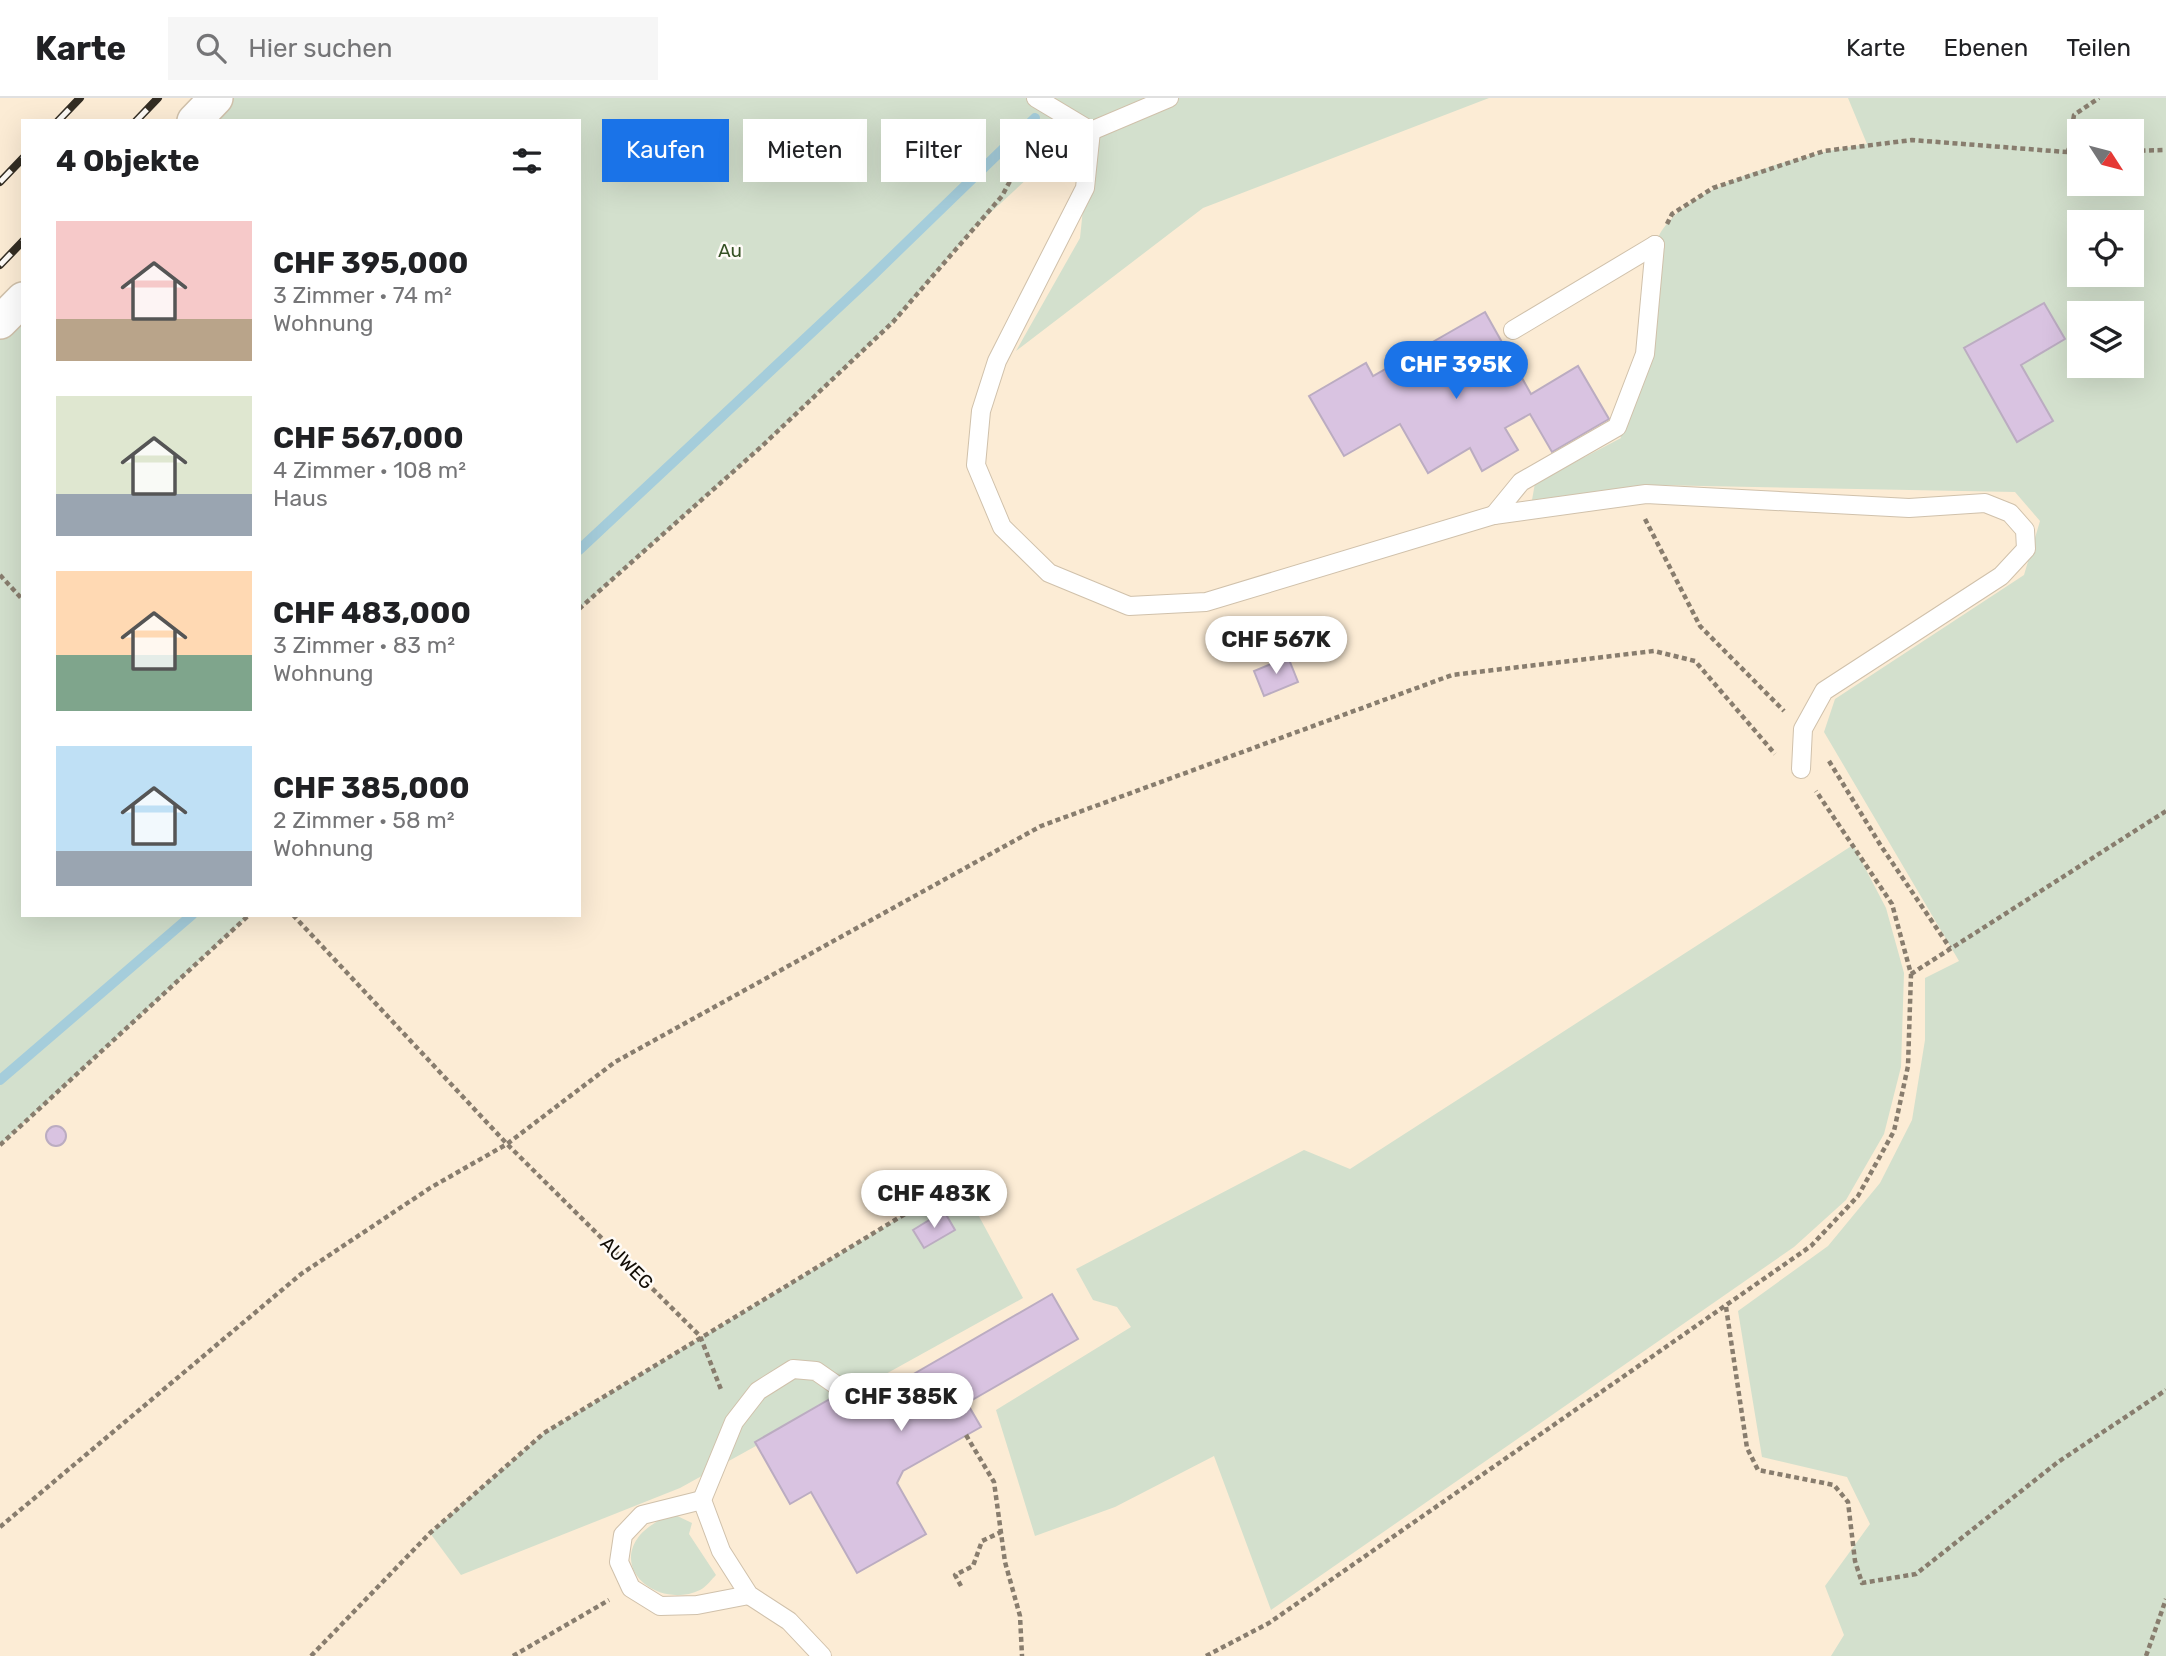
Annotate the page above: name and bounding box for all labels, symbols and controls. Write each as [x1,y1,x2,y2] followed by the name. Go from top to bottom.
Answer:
[168,17,658,80] search box
[35,29,126,68] text: Karte
[192,29,230,67] icon: search
[248,33,393,64] text: Hier suchen
[1846,34,1906,62] text: Karte
[1944,34,2028,62] text: Ebenen
[2066,34,2131,62] text: Teilen
[602,119,729,182] chip: Kaufen
[743,119,867,182] chip: Mieten
[881,119,986,182] chip: Filter
[1000,119,1093,182] chip: Neu
[2067,119,2144,196] north arrow
[2067,119,2144,378] map controls
[508,142,546,180] icon: filters
[56,143,199,179] text: 4 Objekte
[2067,210,2144,287] button: locate
[718,239,742,262] park label: Au
[273,245,468,281] text: CHF 395,000
[112,249,196,333] icon: home
[273,281,452,309] text: 3 Zimmer · 74 m²
[2067,301,2144,378] button: layers
[273,309,374,337] text: Wohnung
[1384,342,1528,401] pin: CHF 395K
[1400,350,1512,378] text: CHF 395K
[273,420,464,456] text: CHF 567,000
[112,424,196,508] icon: home
[273,456,466,484] text: 4 Zimmer · 108 m²
[273,484,328,512] text: Haus
[273,595,471,631] text: CHF 483,000
[112,599,196,683] icon: home
[1204,616,1348,676] pin: CHF 567K
[1221,625,1331,653] text: CHF 567K
[273,631,455,659] text: 3 Zimmer · 83 m²
[273,659,374,687] text: Wohnung
[273,770,470,806] text: CHF 385,000
[112,774,196,858] icon: home
[273,806,455,834] text: 2 Zimmer · 58 m²
[273,834,374,862] text: Wohnung
[862,1170,1006,1230] pin: CHF 483K
[877,1179,991,1207] text: CHF 483K
[596,1232,658,1294] street label: AUWEG
[829,1374,973,1433] pin: CHF 385K
[845,1382,957,1410] text: CHF 385K

